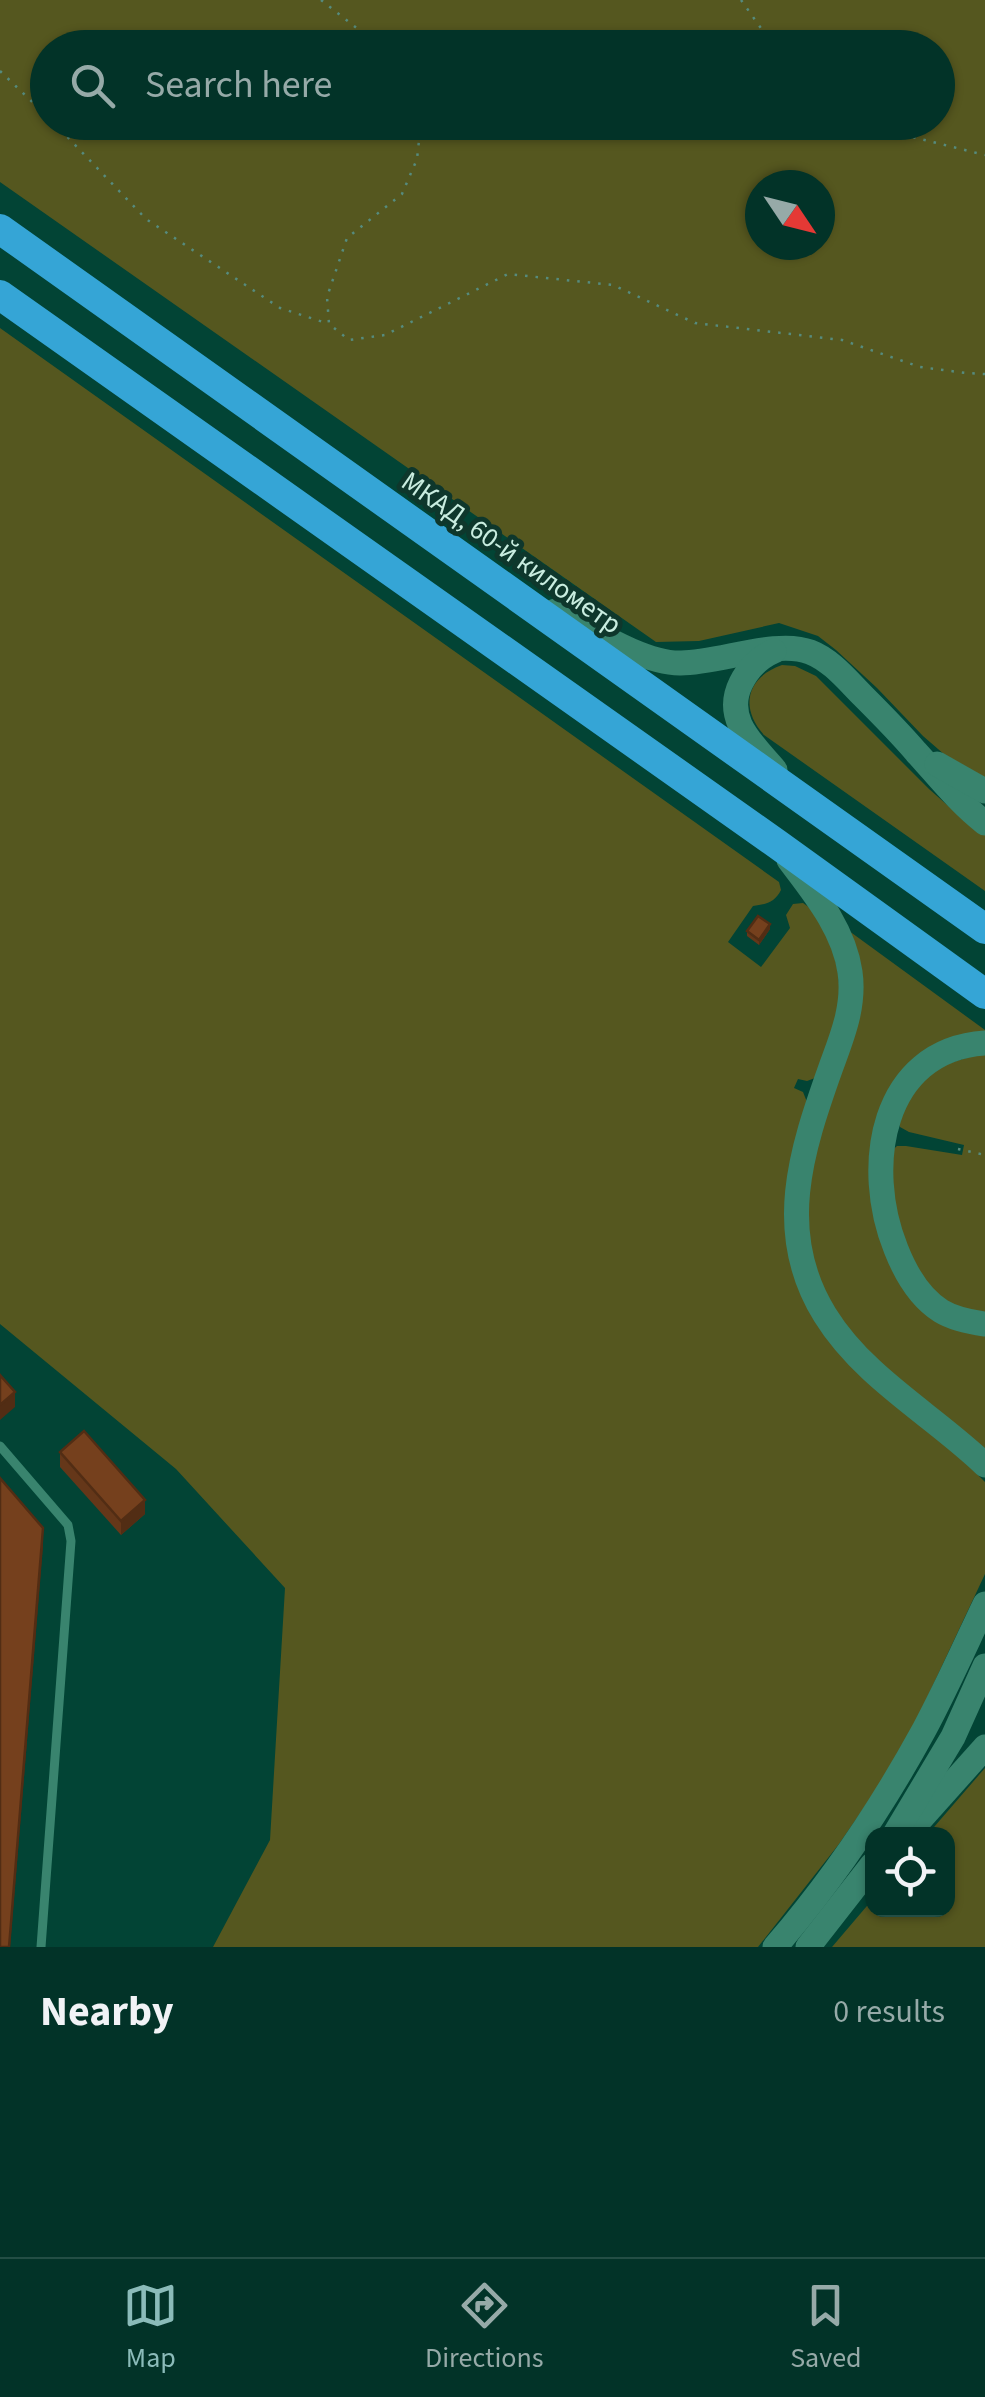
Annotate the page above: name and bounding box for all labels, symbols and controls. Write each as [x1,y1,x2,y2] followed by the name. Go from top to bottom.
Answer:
[30,30,955,140] search box
[65,58,120,113] icon: search
[145,58,332,112] text: Search here
[745,170,835,260] north arrow
[393,462,630,644] street label: МКАД, 60-й километр
[865,1827,955,1917] map controls
[865,1827,955,1917] button: locate
[40,1982,174,2042] text: Nearby
[833,1989,945,2035] text: 0 results
[123,2278,178,2378] tab: Map
[425,2278,544,2378] tab: Directions
[790,2278,862,2378] tab: Saved

